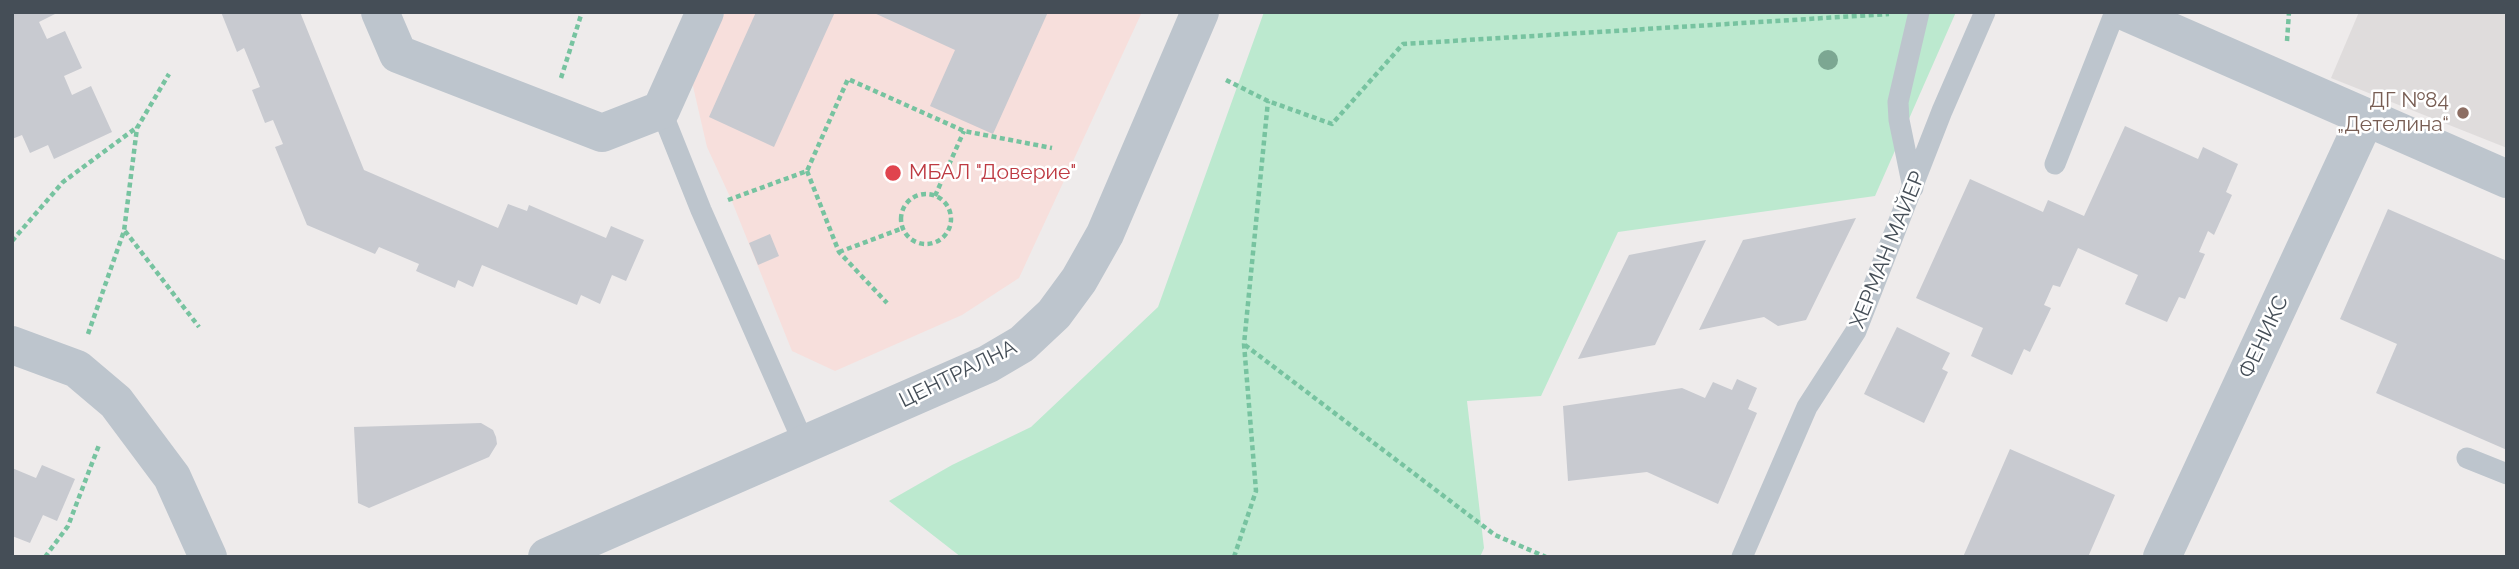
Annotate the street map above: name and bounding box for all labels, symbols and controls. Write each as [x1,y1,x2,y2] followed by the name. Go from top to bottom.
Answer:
[2337,88,2449,138] place label: ДГ №84 „Детелина“
[2455,105,2471,121] marker: ДГ №84 „Детелина“
[909,160,1076,186] place label: МБАЛ "Доверие"
[883,163,903,183] marker: МБАЛ "Доверие"
[1845,168,1931,332] street label: ХЕРМАН МАЙЕР
[2234,292,2294,382] street label: ФЕНИКС
[895,335,1021,413] street label: ЦЕНТРАЛНА

